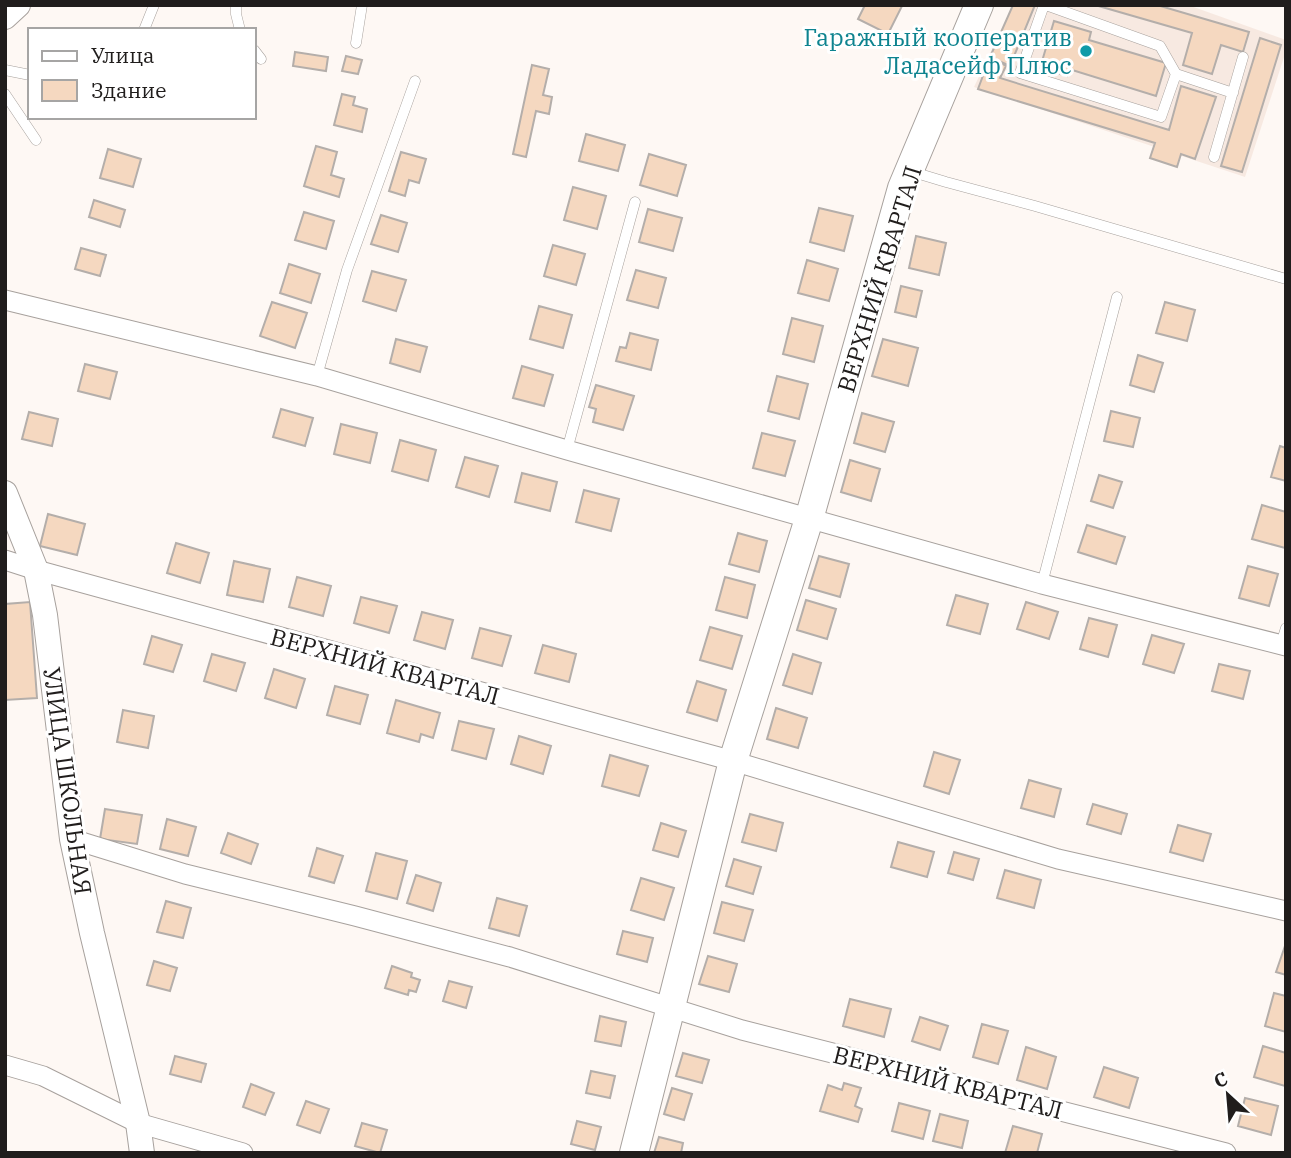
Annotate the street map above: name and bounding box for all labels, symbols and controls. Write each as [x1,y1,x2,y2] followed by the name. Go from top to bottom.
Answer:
[804,21,1072,81] place label: Гаражный кооператив Ладасейф Плюс
[28,28,256,119] legend
[91,41,155,69] text: Улица
[1078,43,1094,59] marker: Гаражный кооператив Ладасейф Плюс
[91,76,166,104] text: Здание
[829,162,929,396] street label: ВЕРХНИЙ КВАРТАЛ
[267,620,503,712] street label: ВЕРХНИЙ КВАРТАЛ
[36,665,100,897] street label: УЛИЦА ШКОЛЬНАЯ
[830,1038,1066,1126] street label: ВЕРХНИЙ КВАРТАЛ
[1193,1060,1263,1130] north arrow
[1210,1066,1231,1093] text: С

